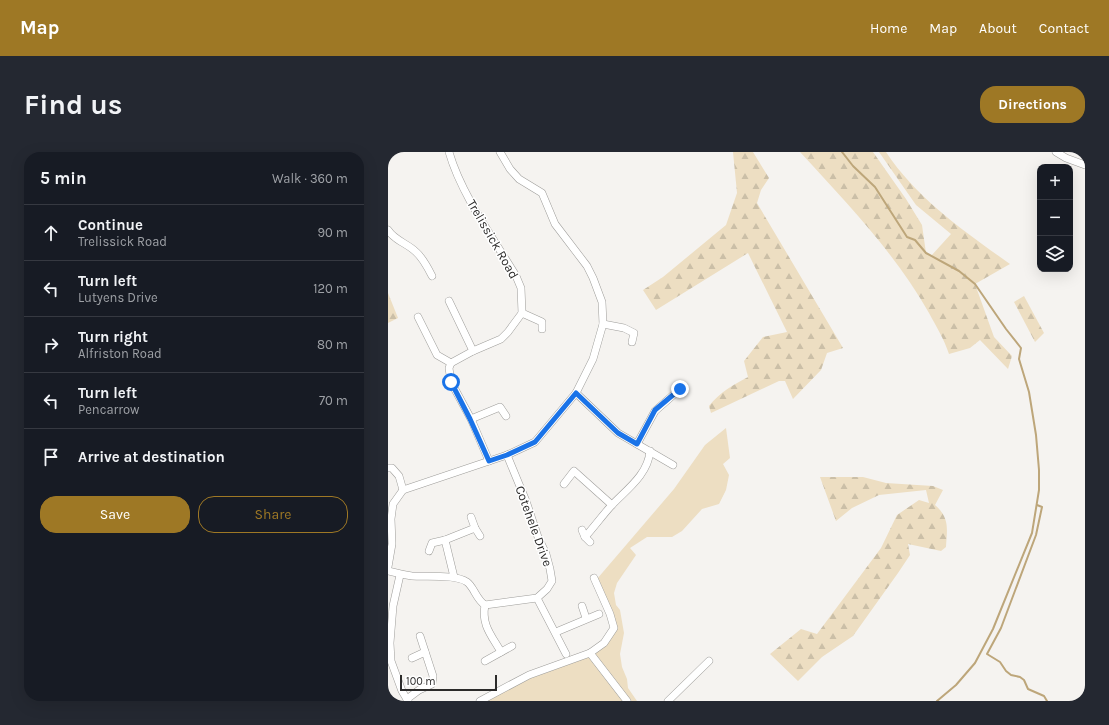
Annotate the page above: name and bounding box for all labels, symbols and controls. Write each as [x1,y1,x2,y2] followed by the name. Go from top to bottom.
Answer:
[20,17,59,39] text: Map
[870,20,907,37] text: Home
[929,20,957,37] text: Map
[979,20,1017,37] text: About
[1039,20,1089,37] text: Contact
[980,86,1085,123] button: Directions
[24,88,123,121] text: Find us
[1037,164,1073,272] map controls
[1037,164,1073,200] button: +
[40,168,87,188] text: 5 min
[272,171,348,186] text: Walk · 360 m
[464,197,522,281] street label: Trelissick Road
[1037,200,1073,236] button: −
[78,216,143,234] text: Continue
[40,222,62,244] icon: ahead
[317,225,348,240] text: 90 m
[78,234,167,249] text: Trelissick Road
[1037,236,1073,272] button: layers
[78,272,137,290] text: Turn left
[40,278,62,300] icon: left
[313,281,348,296] text: 120 m
[78,290,158,305] text: Lutyens Drive
[78,328,148,346] text: Turn right
[40,334,62,356] icon: right
[317,337,348,352] text: 80 m
[78,346,162,361] text: Alfriston Road
[442,373,460,391] route start
[671,380,689,398] route end
[78,384,137,402] text: Turn left
[40,390,62,412] icon: left
[319,393,348,408] text: 70 m
[78,402,140,417] text: Pencarrow
[40,446,62,468] icon: arrive
[78,448,225,466] text: Arrive at destination
[512,484,556,569] street label: Cotehele Drive
[40,496,190,533] button: Save
[198,496,348,533] button: Share
[400,673,497,692] scale bar
[406,675,436,688] text: 100 m

